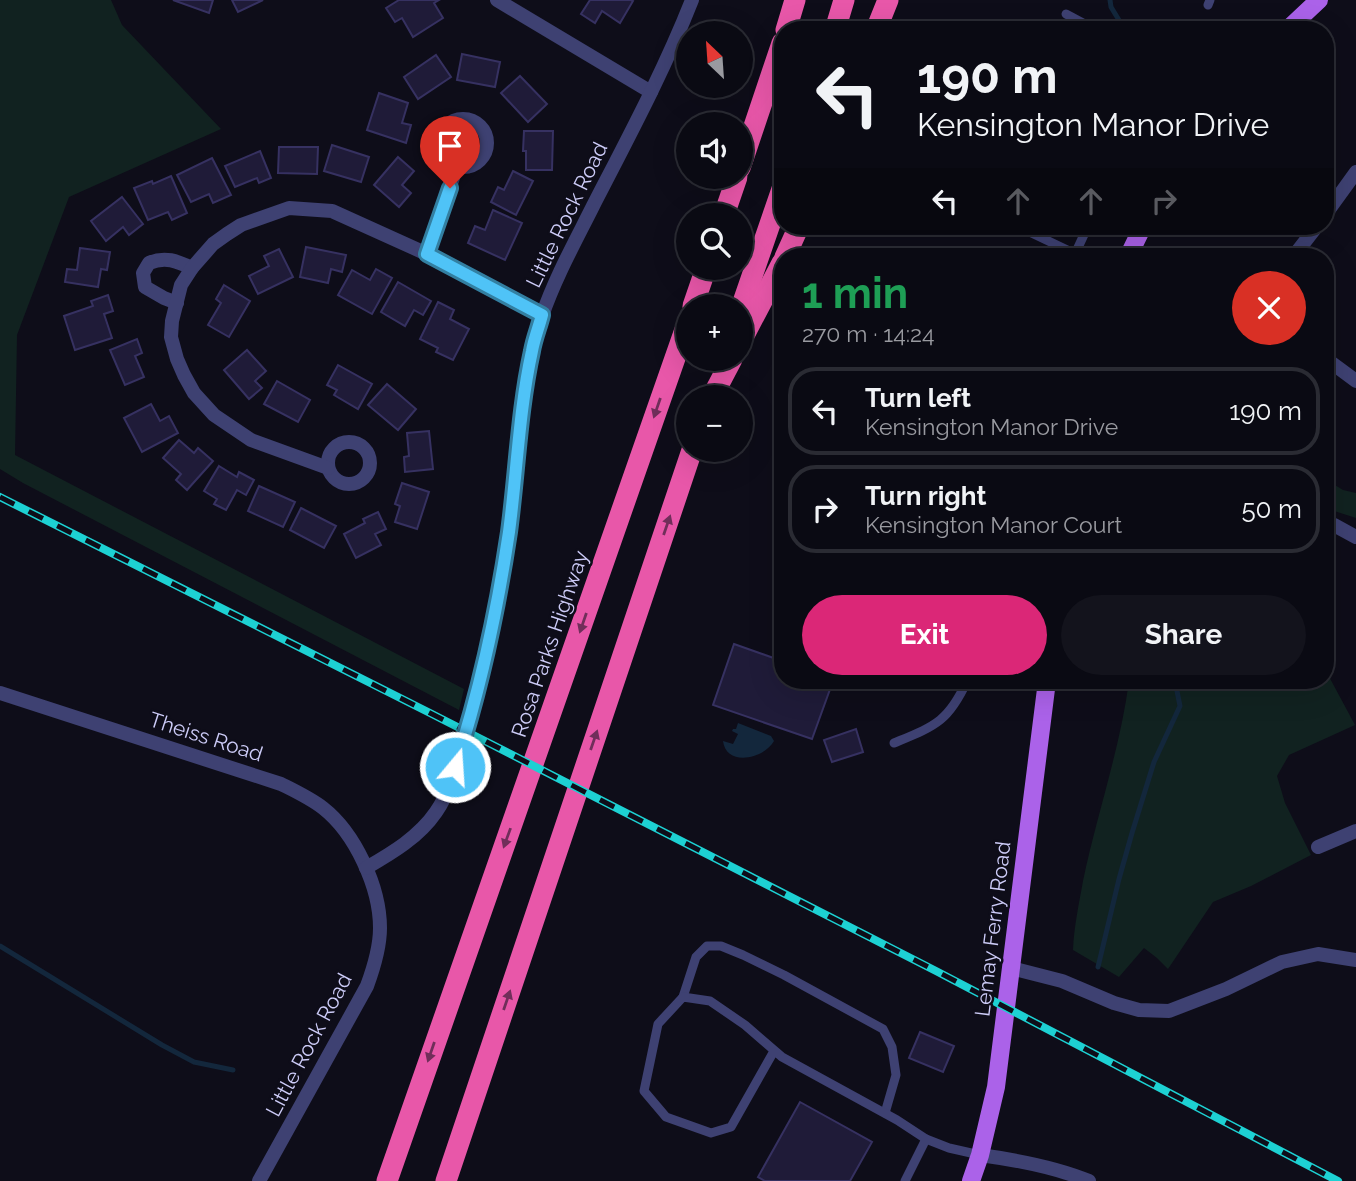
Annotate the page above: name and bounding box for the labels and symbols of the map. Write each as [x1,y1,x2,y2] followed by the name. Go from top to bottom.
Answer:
[676,21,752,98] north arrow
[420,116,480,188] pin
[521,138,613,292] street label: Little Rock Road
[651,398,662,419] one-way arrow
[662,514,673,535] one-way arrow
[506,547,593,740] street label: Rosa Parks Highway
[577,613,588,634] one-way arrow
[146,706,266,767] street label: Theiss Road
[418,730,492,804] position arrow
[589,730,600,751] one-way arrow
[501,827,512,848] one-way arrow
[969,840,1016,1018] street label: Lemay Ferry Road
[260,969,357,1121] street label: Little Rock Road
[502,990,513,1011] one-way arrow
[425,1042,436,1063] one-way arrow

